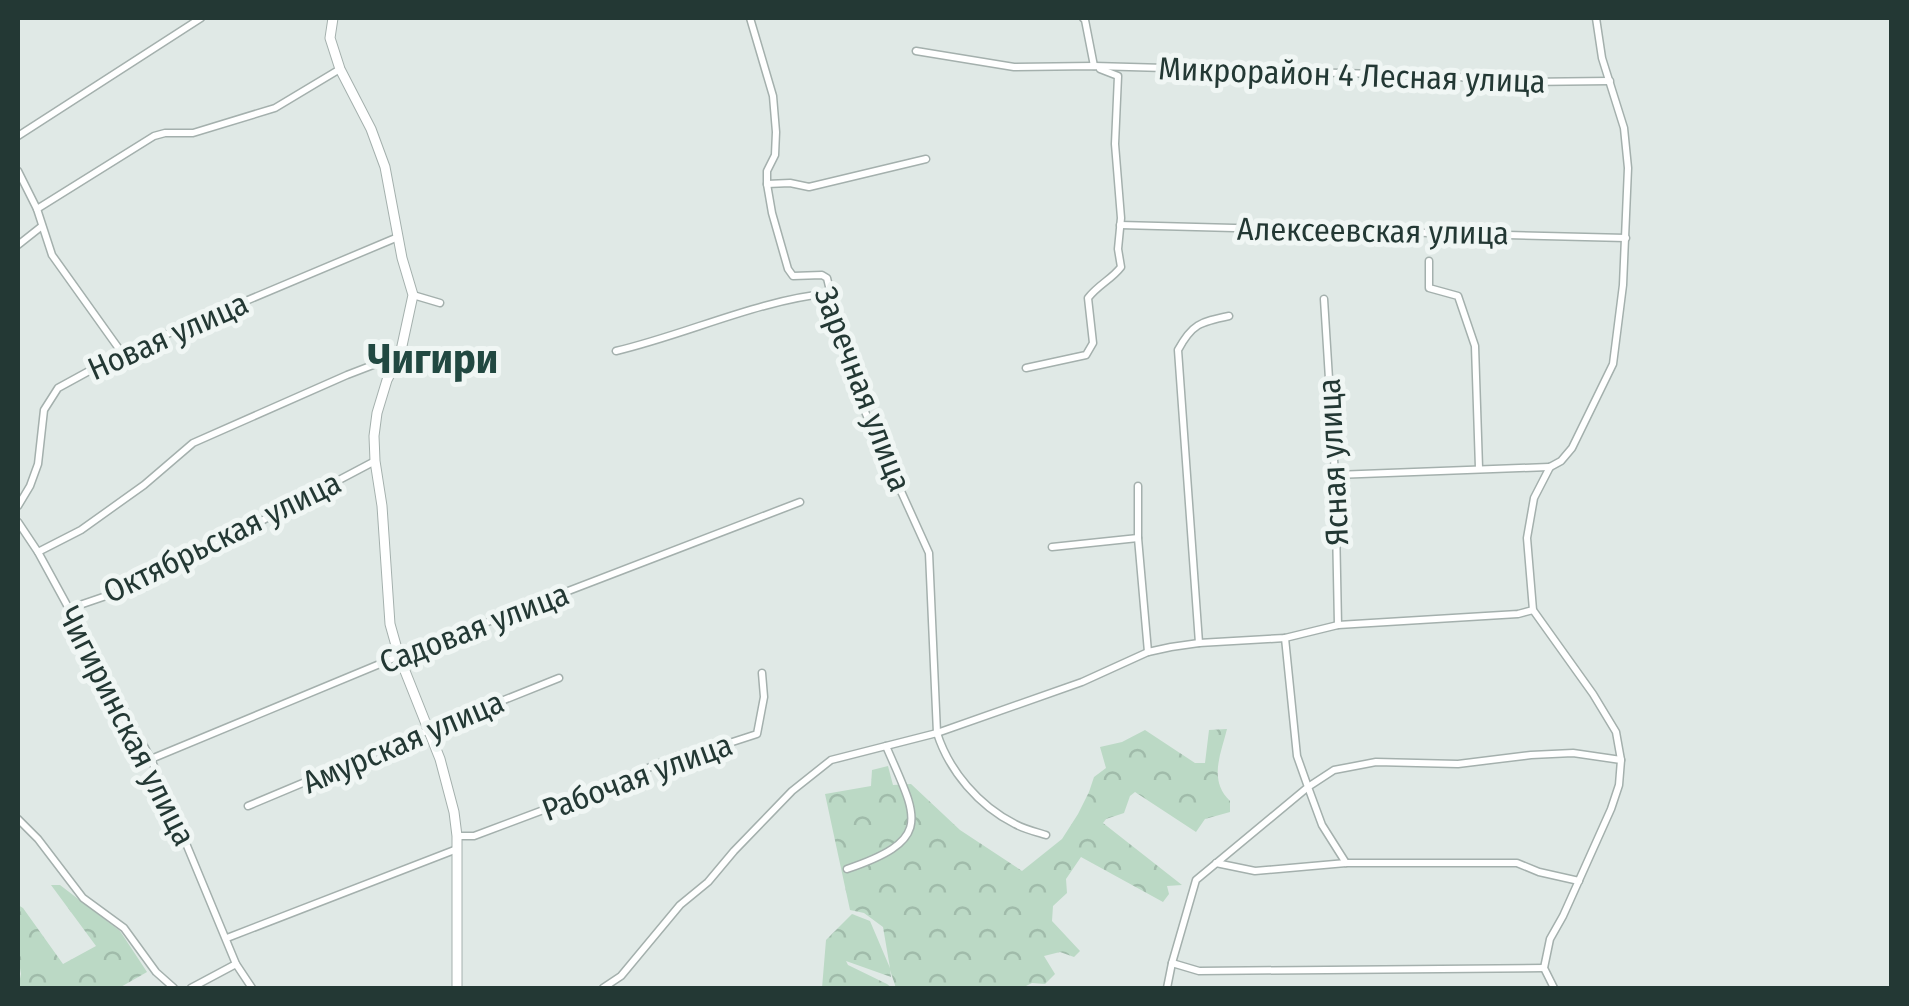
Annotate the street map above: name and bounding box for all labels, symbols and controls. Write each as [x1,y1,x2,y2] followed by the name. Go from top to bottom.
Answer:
[1158,49,1546,101] street label: Микрорайон 4 Лесная улица
[1237,210,1509,252] street label: Алексеевская улица
[807,281,919,497] street label: Заречная улица
[82,284,254,388] street label: Новая улица
[368,334,498,384] district label: Чигири
[1310,377,1356,547] street label: Ясная улица
[97,463,347,611] street label: Октябрьская улица
[374,575,574,681] street label: Садовая улица
[50,600,204,852] street label: Чигиринская улица
[297,683,509,801] street label: Амурская улица
[537,725,737,829] street label: Рабочая улица

